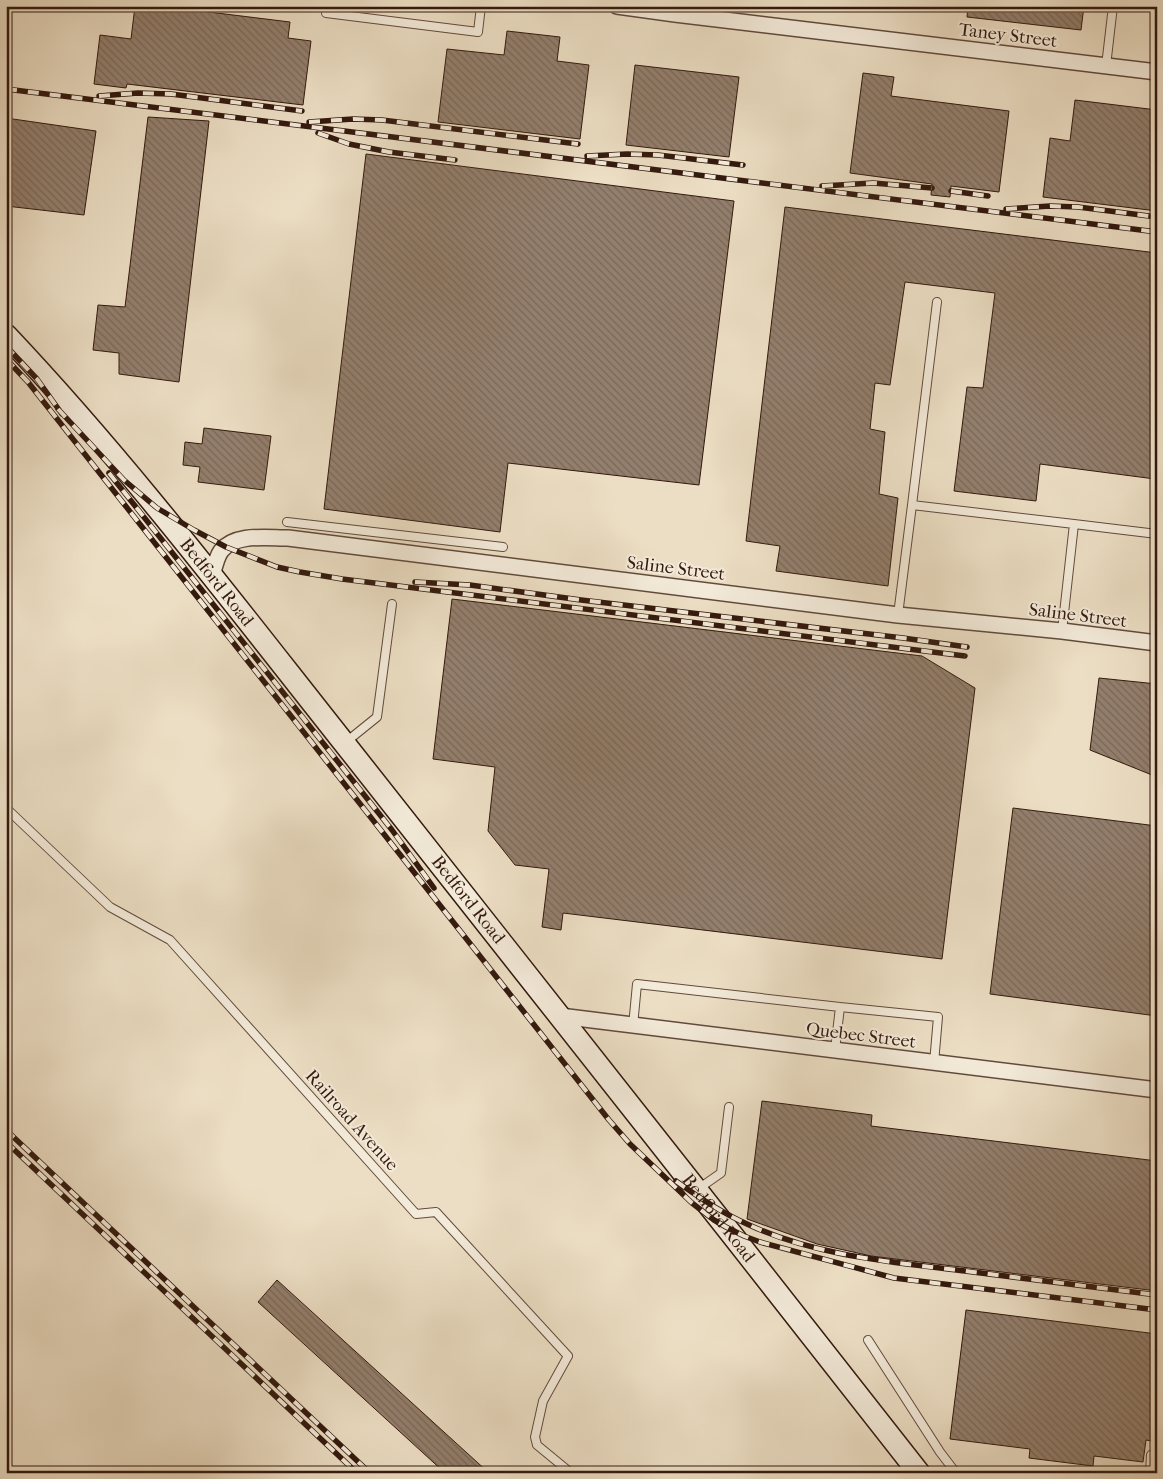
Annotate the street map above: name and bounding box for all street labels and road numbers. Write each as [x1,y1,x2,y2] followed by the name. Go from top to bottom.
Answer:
[958,19,1059,52] street label: Taney Street
[175,534,258,631] street label: Bedford Road
[626,552,727,585] street label: Saline Street
[1028,599,1129,632] street label: Saline Street
[427,852,509,948] street label: Bedford Road
[805,1018,918,1053] street label: Quebec Street
[301,1065,403,1175] street label: Railroad Avenue
[677,1170,760,1267] street label: Bedford Road

